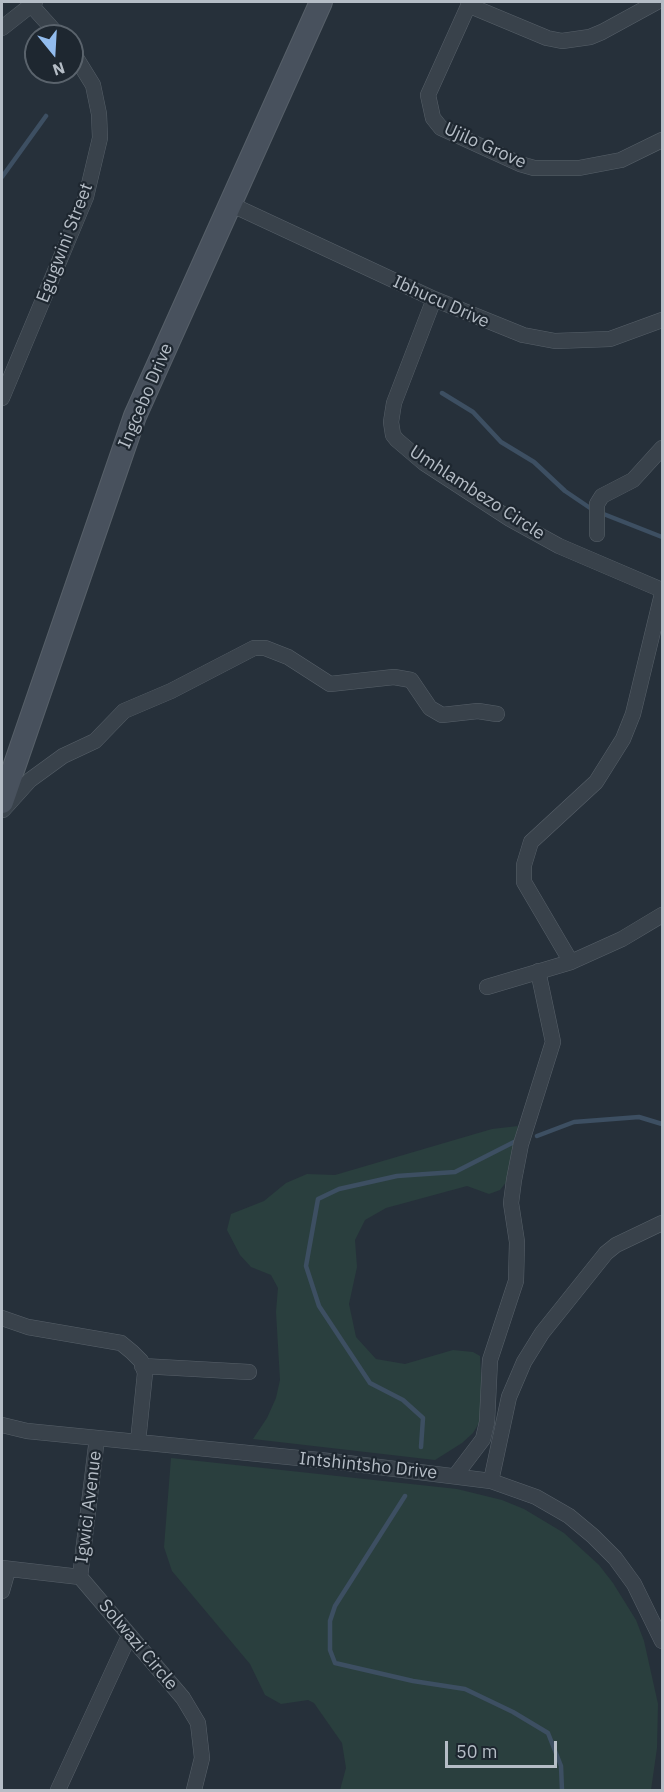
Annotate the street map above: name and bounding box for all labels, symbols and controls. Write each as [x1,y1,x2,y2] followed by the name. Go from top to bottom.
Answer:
[24,24,84,84] north arrow
[50,58,68,81] text: N
[440,118,530,174] street label: Ujilo Grove
[32,180,98,306] street label: Egugwini Street
[389,271,493,333] street label: Ibhucu Drive
[114,340,178,452] street label: Ingcebo Drive
[405,441,549,545] street label: Umhlambezo Circle
[298,1448,438,1484] street label: Intshintsho Drive
[71,1450,107,1564] street label: Igwici Avenue
[94,1595,182,1695] street label: Solwazi Circle
[448,1729,560,1767] scale bar
[456,1740,498,1763] text: 50 m

